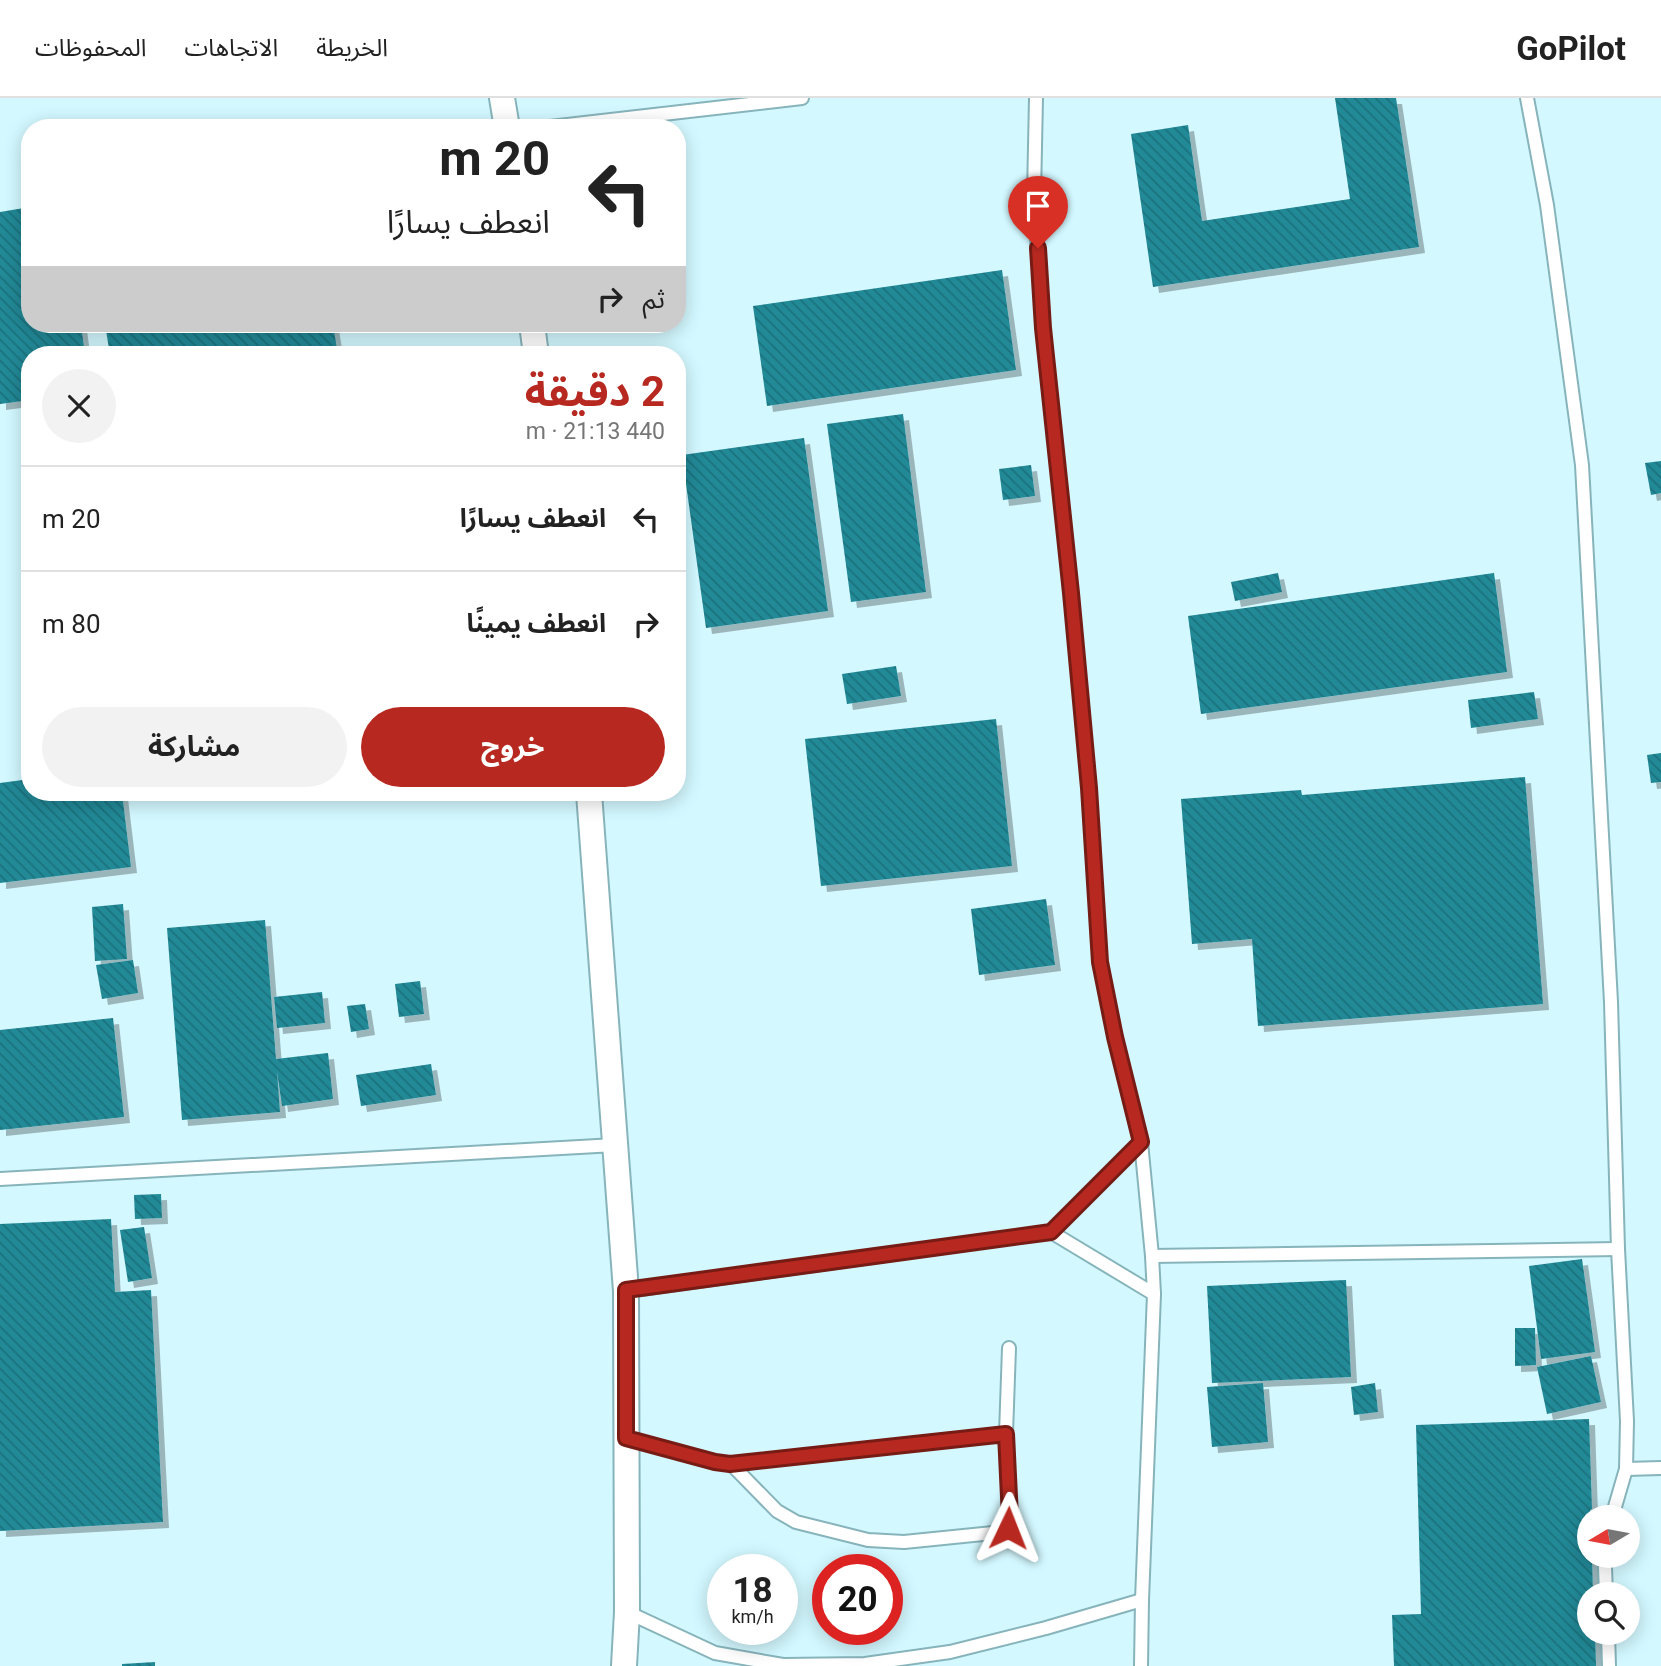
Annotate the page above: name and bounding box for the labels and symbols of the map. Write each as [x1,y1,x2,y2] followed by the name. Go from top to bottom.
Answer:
[1008,176,1068,248] pin
[971,1491,1045,1565] position arrow
[1577,1505,1640,1568] north arrow
[812,1554,903,1645] speed limit sign: 20

